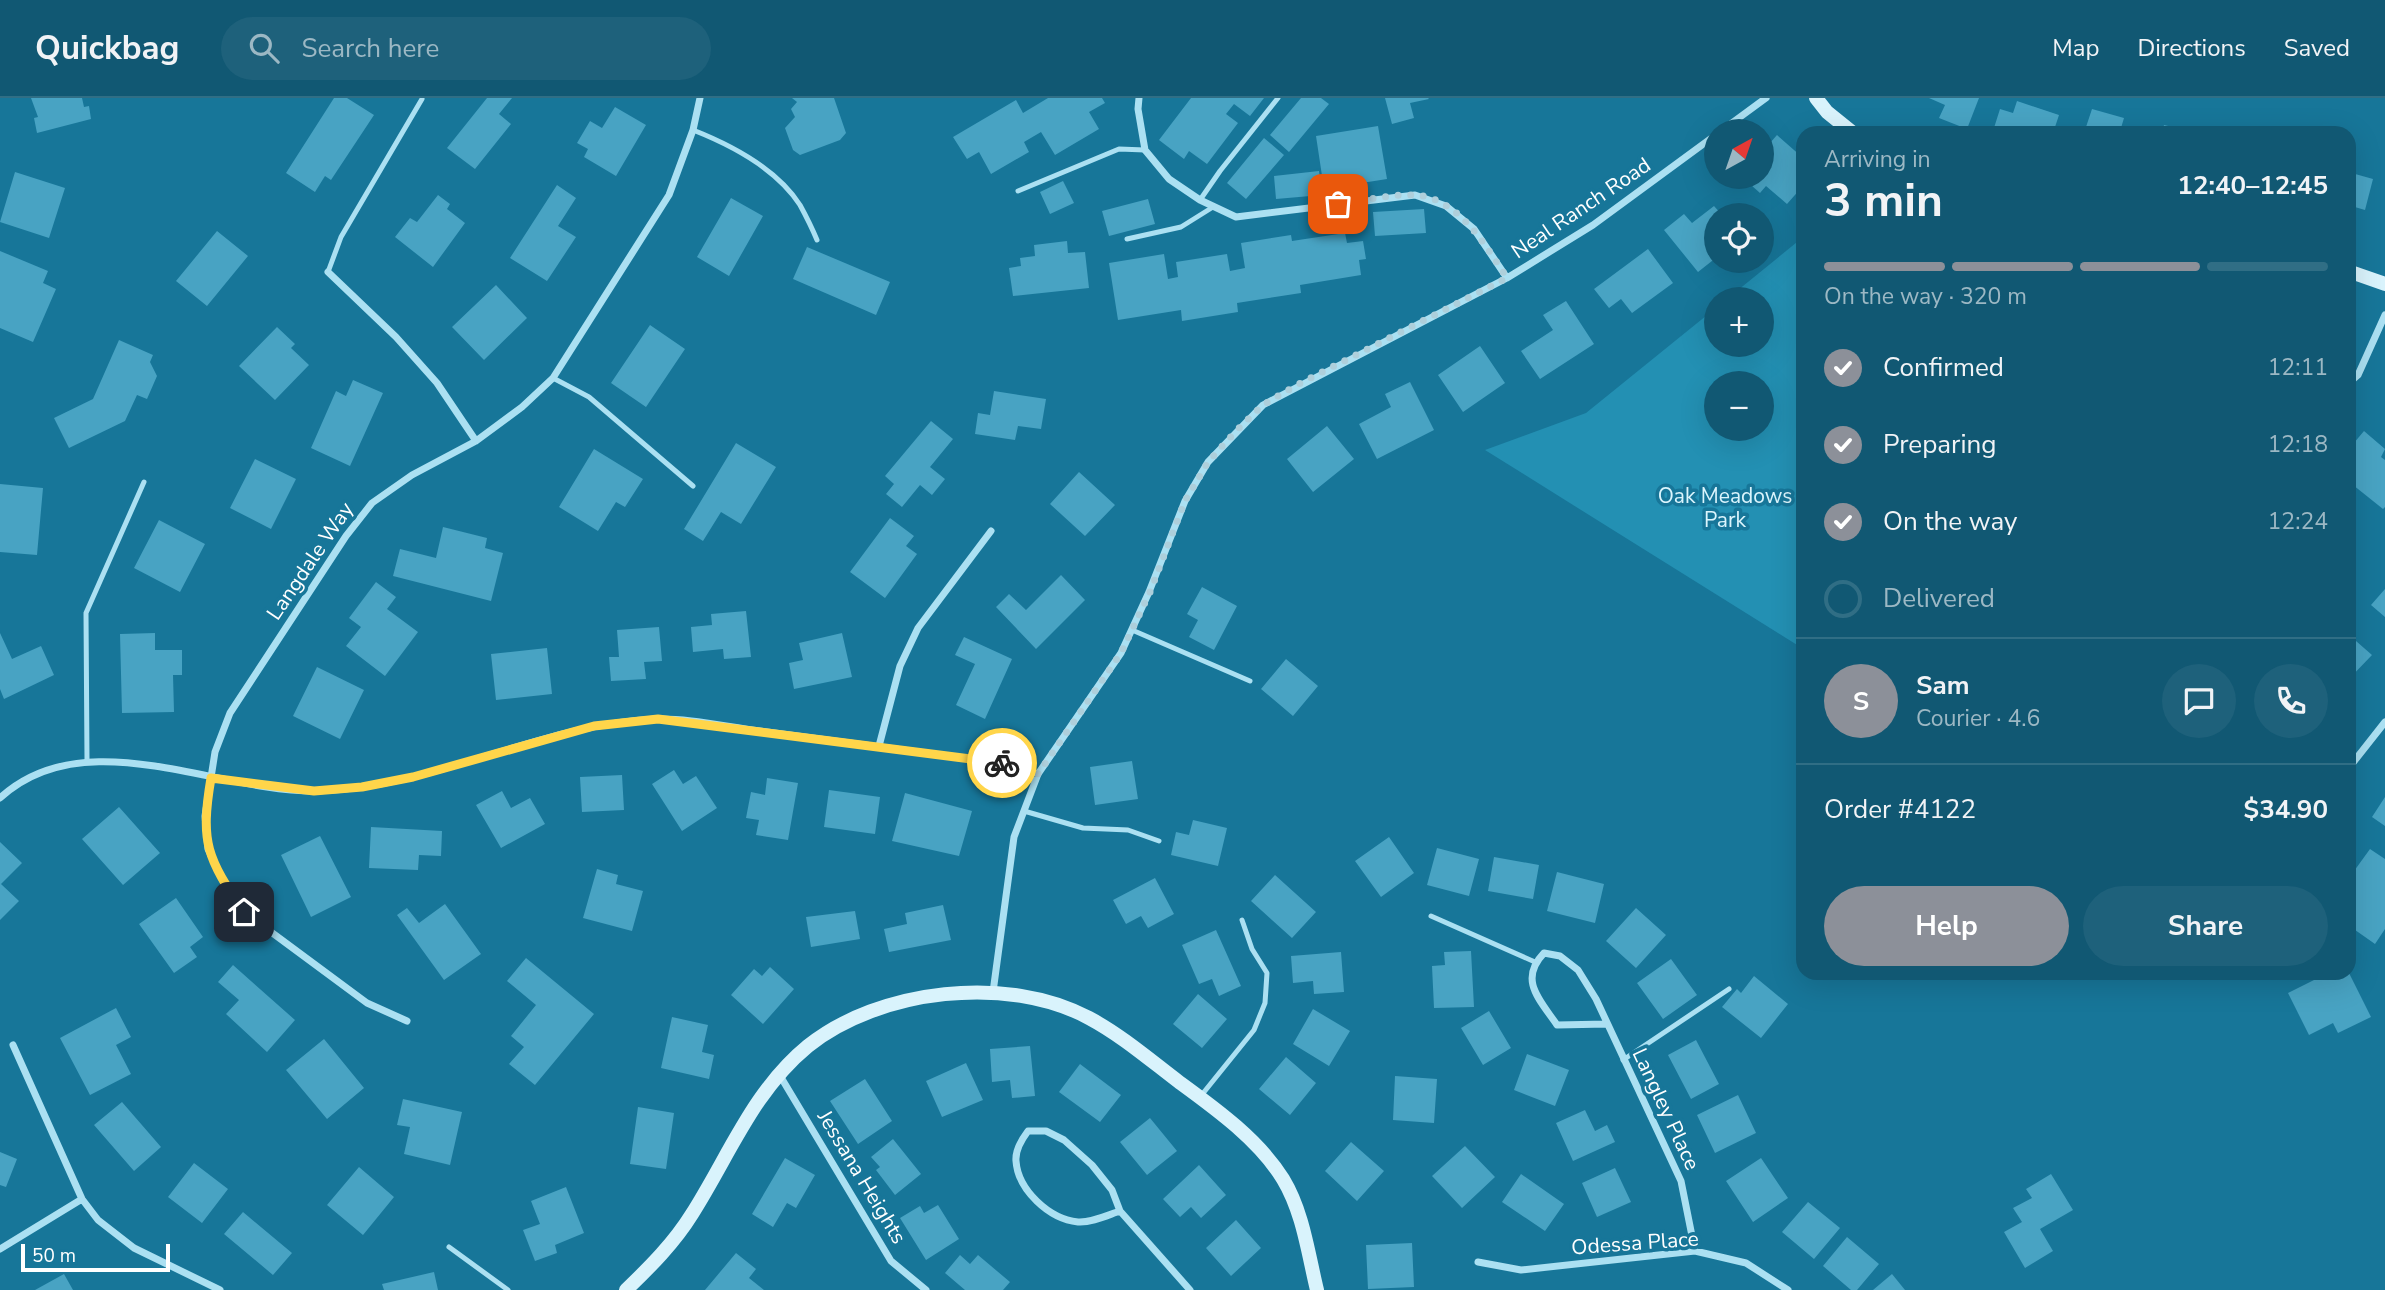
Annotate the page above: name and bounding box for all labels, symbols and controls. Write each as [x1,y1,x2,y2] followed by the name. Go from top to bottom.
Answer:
[221,17,711,80] search box
[35,26,179,71] text: Quickbag
[245,29,283,67] icon: search
[301,31,439,66] text: Search here
[2052,32,2099,64] text: Map
[2137,32,2246,64] text: Directions
[2284,32,2350,64] text: Saved
[1704,119,1774,189] north arrow
[1704,119,1774,441] map controls
[1824,144,1931,175] text: Arriving in
[1506,151,1656,265] street label: Neal Ranch Road
[2177,168,2328,203] text: 12:40–12:45
[1824,169,1943,232] text: 3 min
[1308,174,1368,234] pin
[1319,185,1357,223] icon: bag
[1704,203,1774,273] button: locate
[1824,281,2027,312] text: On the way · 320 m
[1704,287,1774,357] button: +
[1824,349,1862,387] icon: check
[1883,350,2004,385] text: Confirmed
[2268,352,2328,383] text: 12:11
[1704,371,1774,441] button: −
[1824,426,1862,464] icon: check
[1883,427,1996,462] text: Preparing
[2268,429,2328,460] text: 12:18
[1658,482,1792,534] park label: Oak Meadows Park
[260,496,360,625] street label: Langdale Way
[1824,503,1862,541] icon: check
[1883,504,2017,539] text: On the way
[2268,506,2328,537] text: 12:24
[1883,581,1995,616] text: Delivered
[2162,664,2236,738] button: chat
[2254,664,2328,738] button: phone
[1916,668,1969,703] text: Sam
[1853,684,1869,719] text: S
[1916,703,2040,734] text: Courier · 4.6
[967,728,1037,798] courier
[983,744,1021,782] icon: bike
[1824,792,1976,827] text: Order #4122
[2244,792,2328,827] text: $34.90
[214,882,274,942] pin
[1824,886,2069,966] button: Help
[2083,886,2328,966] button: Share
[225,893,263,931] icon: home
[1626,1044,1706,1174] street label: Langley Place
[810,1104,913,1249] street label: Jessana Heights
[1570,1225,1700,1261] street label: Odessa Place
[21,1241,170,1273] scale bar
[32,1243,76,1269] text: 50 m

